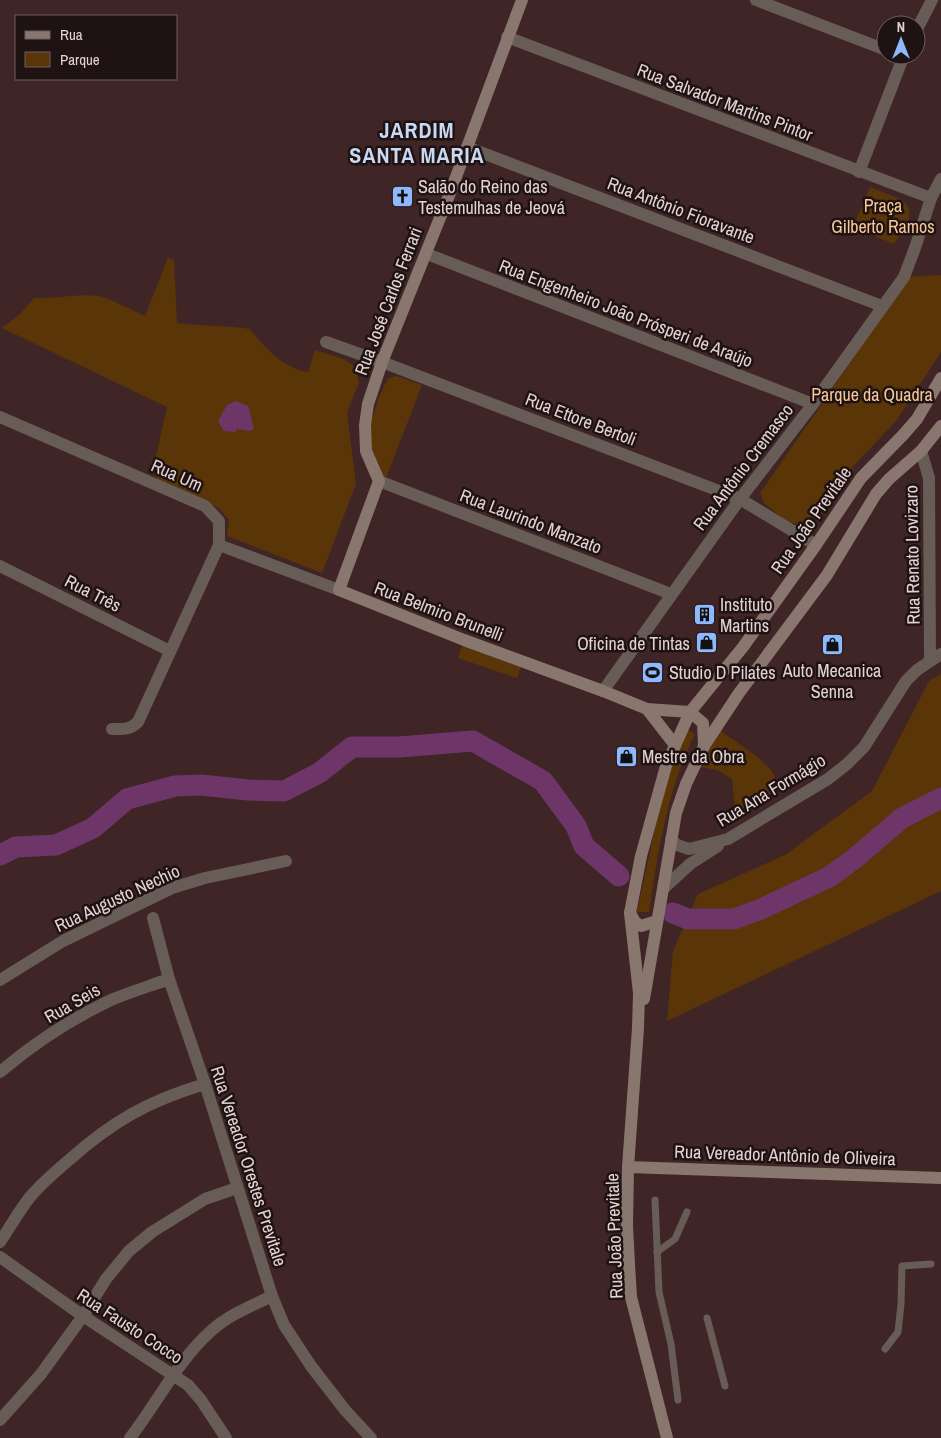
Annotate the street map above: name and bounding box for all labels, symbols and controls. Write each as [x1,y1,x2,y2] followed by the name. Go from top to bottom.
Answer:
[15,15,178,80] legend
[876,15,926,65] north arrow
[897,18,905,36] text: N
[60,24,83,45] text: Rua
[60,49,100,70] text: Parque
[634,57,816,147] street label: Rua Salvador Martins Pintor
[349,115,485,170] district label: JARDIM SANTA MARIA
[604,170,758,250] street label: Rua Antônio Fioravante
[418,174,565,220] place label: Salão do Reino das Testemulhas de Jeová
[390,184,414,208] church icon: Salão do Reino das Testemulhas de Jeová
[831,193,935,239] park label: Praça Gilberto Ramos
[348,223,428,379] street label: Rua José Carlos Ferrari
[496,253,756,373] street label: Rua Engenheiro João Prósperi de Araújo
[811,382,933,407] park label: Parque da Quadra
[522,386,640,452] street label: Rua Ettore Bertoli
[687,399,799,535] street label: Rua Antônio Cremasco
[147,453,207,497] street label: Rua Um
[765,461,857,579] street label: Rua João Previtale
[456,482,606,560] street label: Rua Laurindo Manzato
[898,485,926,625] street label: Rua Renato Lovizaro
[61,568,125,618] street label: Rua Três
[371,575,507,647] street label: Rua Belmiro Brunelli
[720,592,773,638] place label: Instituto Martins
[692,602,716,626] building icon: Instituto Martins
[577,631,690,656] place label: Oficina de Tintas
[694,631,718,655] shop icon: Oficina de Tintas
[820,633,844,657] shop icon: Auto Mecanica Senna
[782,658,881,704] place label: Auto Mecanica Senna
[641,660,665,684] sports icon: Studio D Pilates
[669,660,776,685] place label: Studio D Pilates
[614,744,638,768] shop icon: Mestre da Obra
[642,744,745,769] place label: Mestre da Obra
[712,748,830,832] street label: Rua Ana Formágio
[50,858,184,938] street label: Rua Augusto Nechio
[39,977,105,1029] street label: Rua Seis
[205,1063,293,1269] street label: Rua Vereador Orestes Previtale
[674,1139,896,1171] street label: Rua Vereador Antônio de Oliveira
[599,1173,629,1299] street label: Rua João Previtale
[72,1282,188,1370] street label: Rua Fausto Cocco

